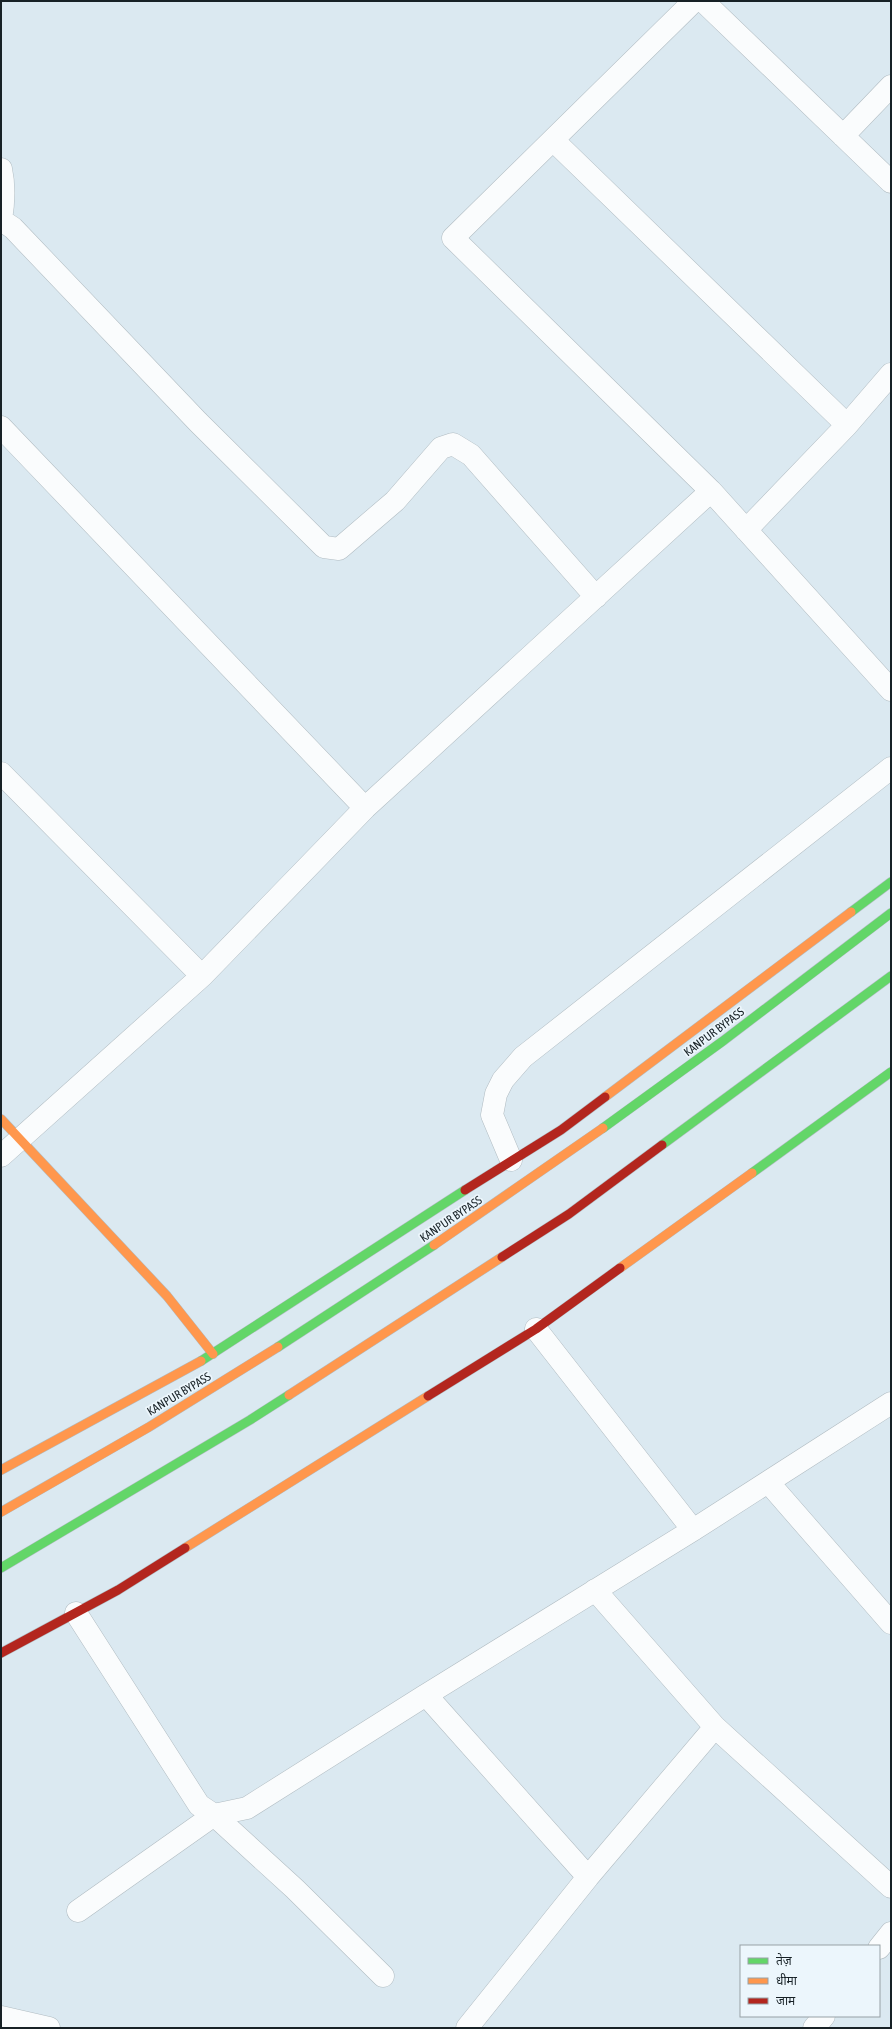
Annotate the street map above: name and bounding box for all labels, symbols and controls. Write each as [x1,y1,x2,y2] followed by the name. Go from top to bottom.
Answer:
[681,1005,747,1059] street label: KANPUR BYPASS
[417,1193,485,1245] street label: KANPUR BYPASS
[145,1369,213,1419] street label: KANPUR BYPASS
[740,1945,880,2017] legend
[776,1953,793,1968] text: तेज़
[776,1973,798,1988] text: धीमा
[776,1994,796,2008] text: जाम

